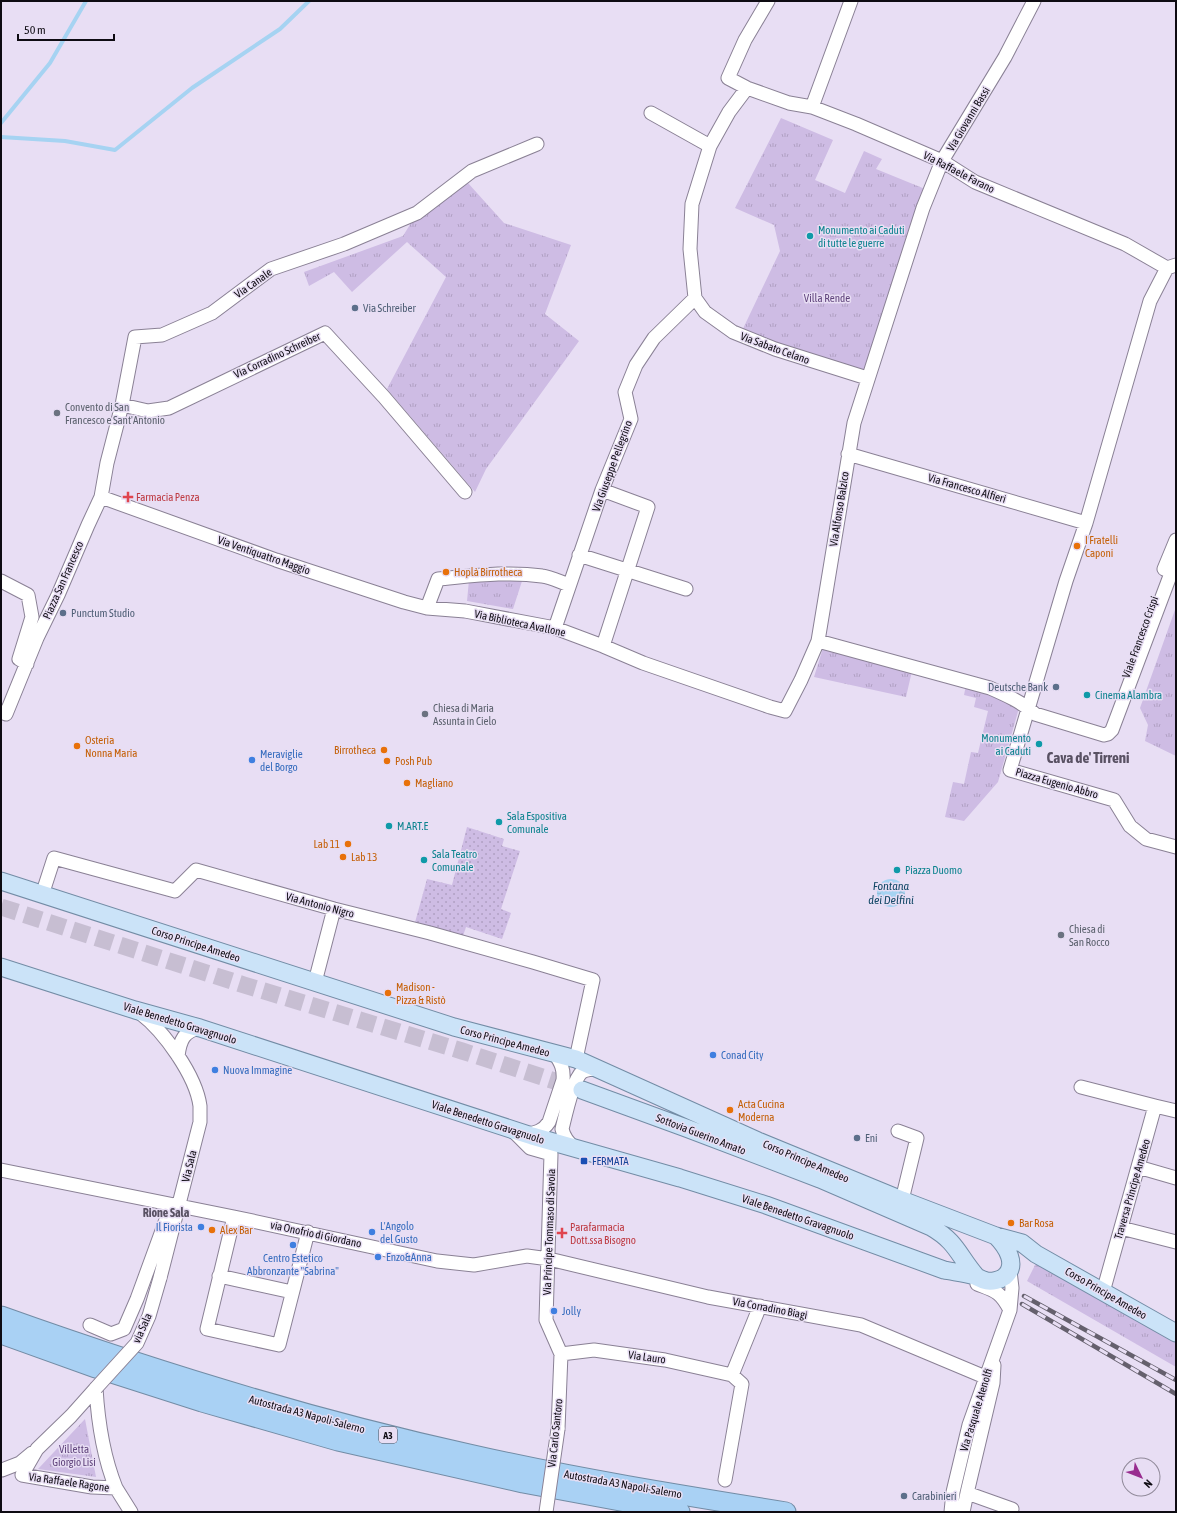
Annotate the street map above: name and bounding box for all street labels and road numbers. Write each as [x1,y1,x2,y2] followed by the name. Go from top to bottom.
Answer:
[944,85,992,153] street label: Via Giovanni Bassi
[921,149,997,195] street label: Via Raffaele Farano
[232,266,274,300] street label: Via Canale
[232,329,323,380] street label: Via Corradino Schreiber
[739,330,811,366] street label: Via Sabato Celano
[590,419,634,513] street label: Via Giuseppe Pellegrino
[827,471,851,547] street label: Via Alfonso Balzico
[927,471,1007,505] street label: Via Francesco Alfieri
[216,534,312,576] street label: Via Ventiquattro Maggio
[40,539,86,621] street label: Piazza San Francesco
[1120,595,1160,679] street label: Viale Francesco Crispi
[473,607,567,639] street label: Via Biblioteca Avallone
[1014,765,1100,801] street label: Piazza Eugenio Abbro
[285,890,355,920] street label: Via Antonio Nigro
[150,924,242,964] street label: Corso Principe Amedeo
[122,1000,238,1046] street label: Viale Benedetto Gravagnuolo
[459,1023,551,1059] street label: Corso Principe Amedeo
[430,1098,546,1146] street label: Viale Benedetto Gravagnuolo
[654,1111,748,1157] street label: Sottovia Guerino Amato
[761,1137,851,1185] street label: Corso Principe Amedeo
[1112,1137,1152,1241] street label: Traversa Principe Amedeo
[179,1149,199,1183] street label: Via Sala
[541,1169,557,1295] street label: Via Principe Tommaso di Savoia
[740,1192,856,1242] street label: Viale Benedetto Gravagnuolo
[269,1218,363,1250] street label: via Onofrio di Giordano
[1063,1265,1149,1321] street label: Corso Principe Amedeo
[732,1295,808,1321] street label: Via Corradino Biagi
[130,1311,154,1345] street label: via Sala
[628,1348,666,1366] street label: Via Lauro
[958,1367,994,1453] street label: Via Pasquale Atenolfi
[248,1393,366,1435] street label: Autostrada A3 Napoli-Salerno
[545,1398,565,1468] street label: Via Carlo Santoro
[379,1427,397,1443] road number: A3
[563,1468,683,1500] street label: Autostrada A3 Napoli-Salerno
[28,1470,110,1494] street label: Via Raffaele Ragone

